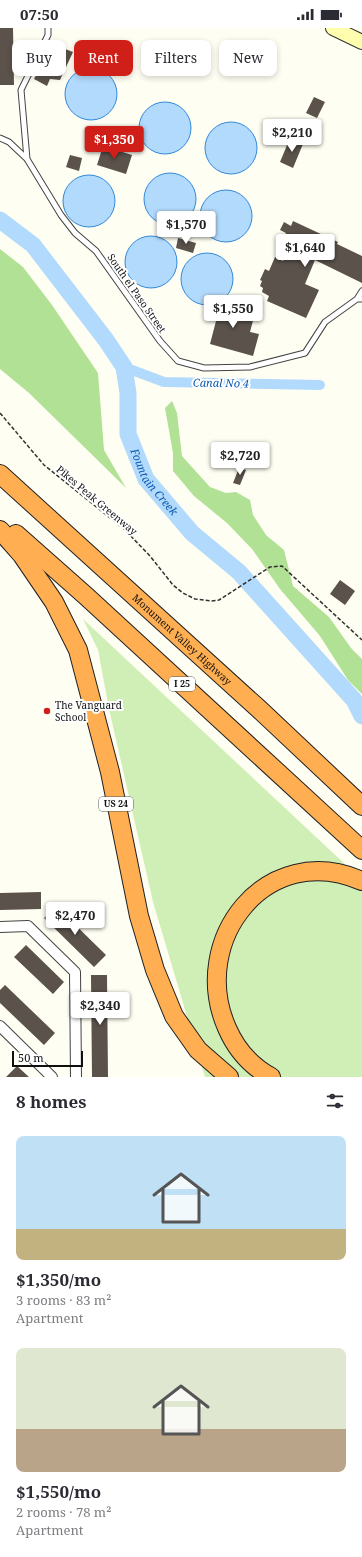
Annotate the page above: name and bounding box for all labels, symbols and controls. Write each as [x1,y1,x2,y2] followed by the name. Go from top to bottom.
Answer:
[20,4,58,24] text: 07:50
[12,40,66,76] chip: Buy
[74,40,133,76] chip: Rent
[141,40,211,76] chip: Filters
[219,40,277,76] chip: New
[259,119,325,153] pin: $2,210
[272,123,312,141] text: $2,210
[81,126,147,160] pin: $1,350
[94,130,134,148] text: $1,350
[153,211,219,245] pin: $1,570
[166,215,206,233] text: $1,570
[272,234,338,268] pin: $1,640
[285,238,325,256] text: $1,640
[104,251,170,336] street label: South el Paso Street
[200,295,266,329] pin: $1,550
[213,299,253,317] text: $1,550
[193,375,249,390] water label: Canal No 4
[207,442,273,476] pin: $2,720
[127,445,182,519] water label: Fountain Creek
[220,446,260,464] text: $2,720
[54,462,141,538] street label: Pikes Peak Greenway
[129,591,235,688] street label: Monument Valley Highway
[169,677,195,691] road number: I 25
[55,698,122,724] place label: The Vanguard School
[42,706,52,716] marker: The Vanguard School
[99,797,133,811] road number: US 24
[42,902,108,936] pin: $2,470
[55,906,95,924] text: $2,470
[67,992,133,1026] pin: $2,340
[80,996,120,1014] text: $2,340
[12,1049,83,1068] scale bar
[18,1050,44,1065] text: 50 m
[16,1090,86,1113] text: 8 homes
[324,1090,346,1112] icon: filters
[145,1162,217,1234] icon: home
[16,1268,101,1291] text: $1,350/mo
[16,1291,111,1309] text: 3 rooms · 83 m²
[16,1309,83,1327] text: Apartment
[145,1374,217,1446] icon: home
[16,1480,101,1503] text: $1,550/mo
[16,1503,111,1521] text: 2 rooms · 78 m²
[16,1521,83,1539] text: Apartment

